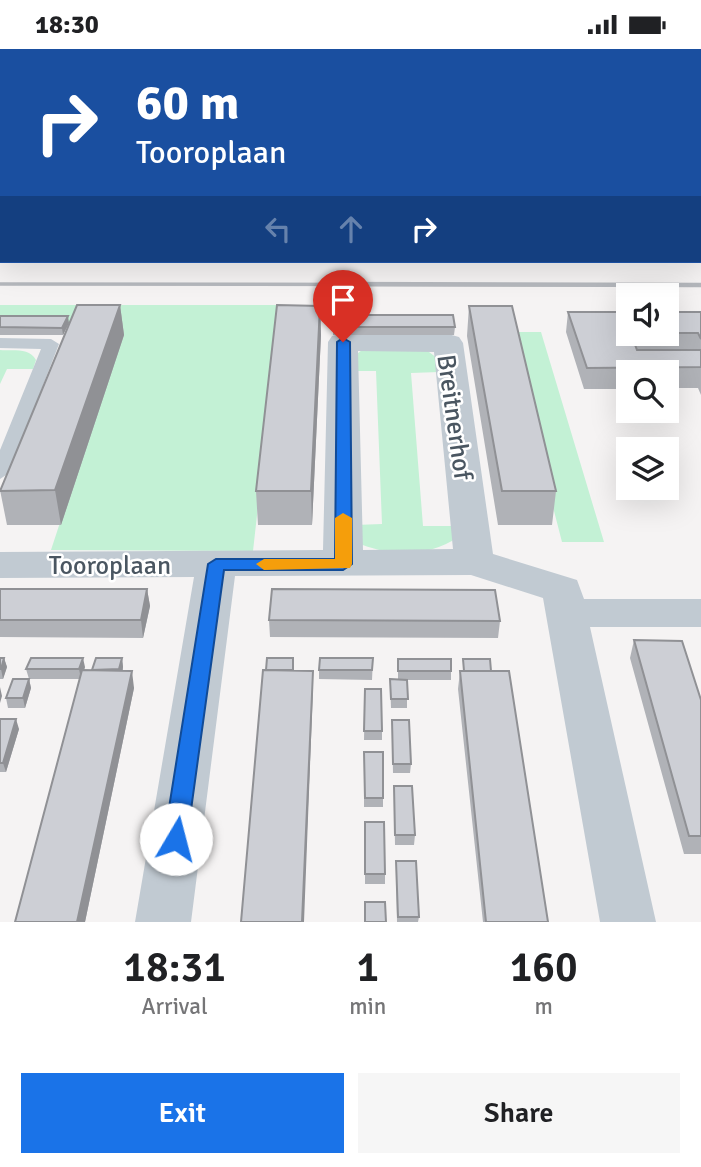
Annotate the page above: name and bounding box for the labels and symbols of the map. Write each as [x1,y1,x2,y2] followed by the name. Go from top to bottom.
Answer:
[313,270,373,342] pin
[429,352,479,483] street label: Breitnerhof
[49,550,171,582] street label: Tooroplaan
[139,802,213,876] position arrow

